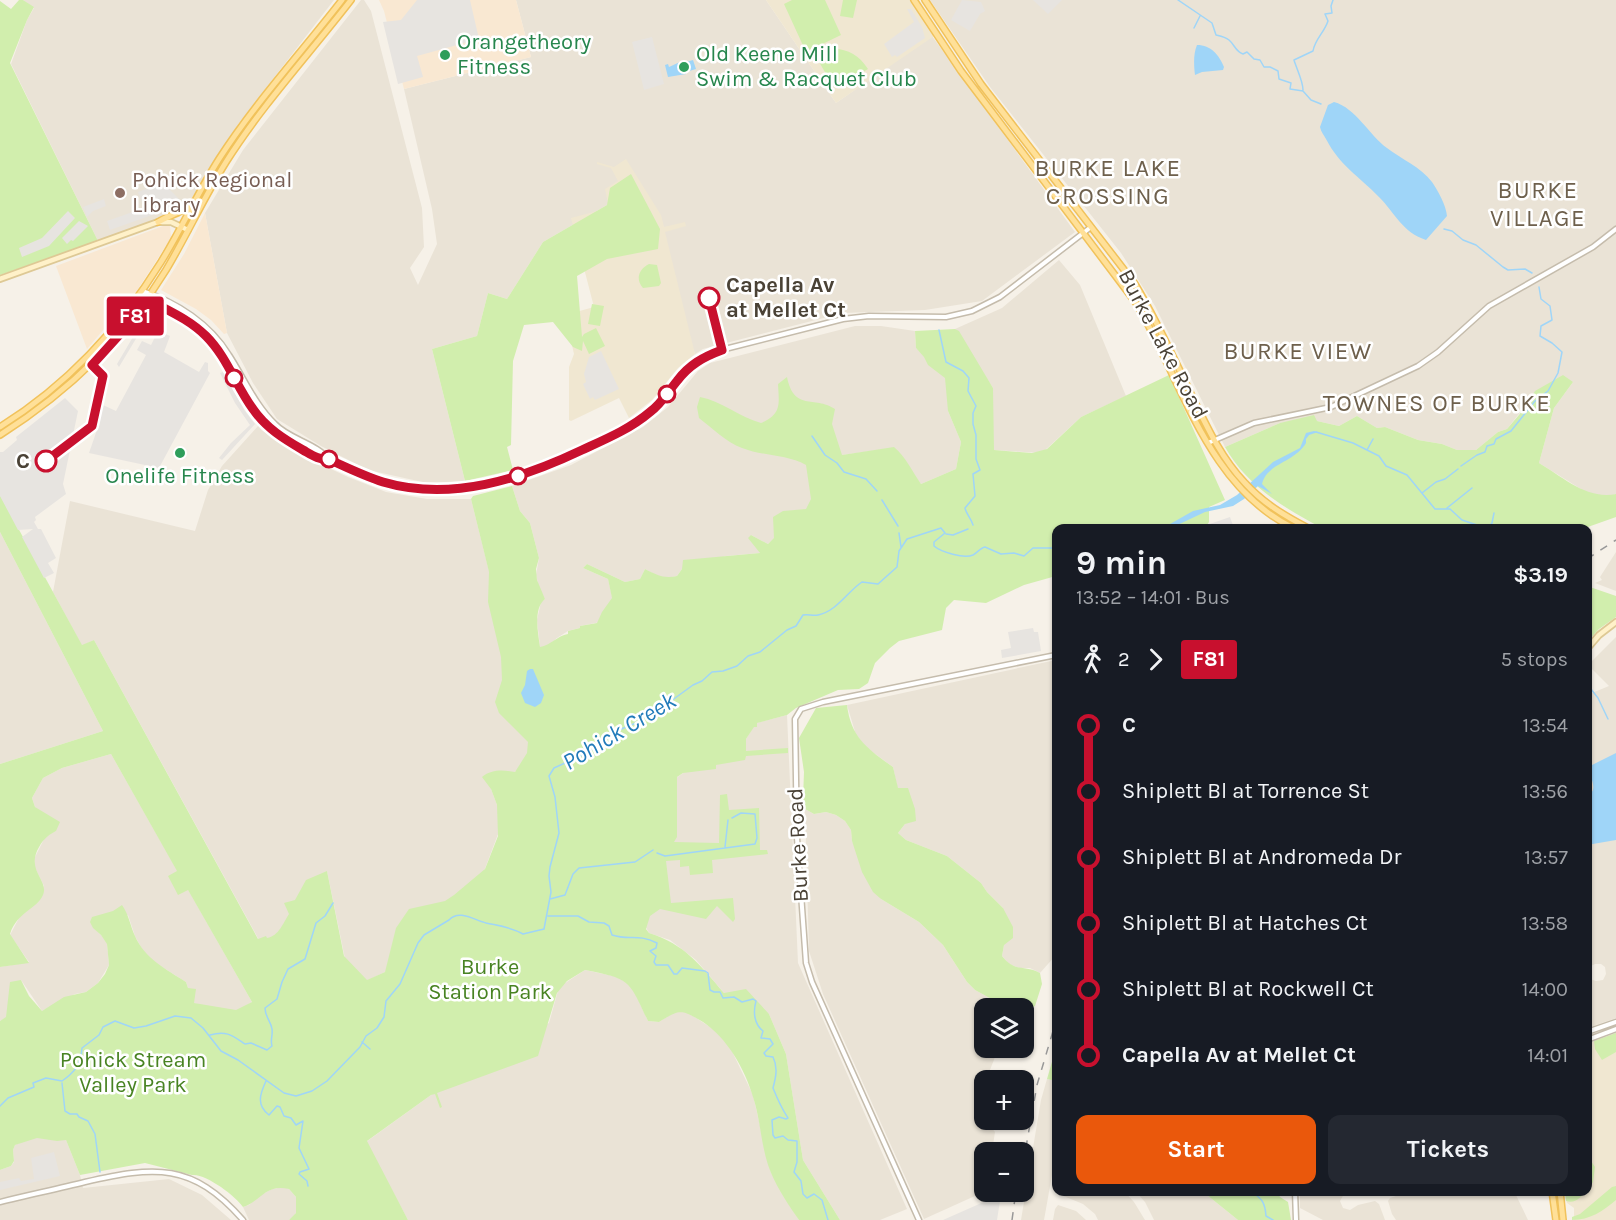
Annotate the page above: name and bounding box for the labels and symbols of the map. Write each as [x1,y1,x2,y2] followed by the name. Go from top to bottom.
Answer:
[457,29,591,80] place label: Orangetheory Fitness
[696,41,917,92] place label: Old Keene Mill Swim & Racquet Club
[438,48,452,62] marker: Orangetheory Fitness
[677,60,691,74] marker: Old Keene Mill Swim & Racquet Club
[1034,154,1182,210] district label: BURKE LAKE CROSSING
[132,167,292,218] place label: Pohick Regional Library
[1490,176,1586,232] district label: BURKE VILLAGE
[113,186,127,200] marker: Pohick Regional Library
[1113,265,1213,423] street label: Burke Lake Road
[726,272,846,323] place label: Capella Av at Mellet Ct
[698,287,720,309] marker: Capella Av at Mellet Ct
[100,296,170,336] line badge: F81
[1223,337,1373,365] district label: BURKE VIEW
[225,369,243,387] unlabelled marker
[658,385,676,403] unlabelled marker
[1323,389,1551,417] district label: TOWNES OF BURKE
[173,446,187,460] marker: Onelife Fitness
[16,448,30,474] place label: C
[35,450,57,472] marker: C
[320,450,338,468] unlabelled marker
[105,463,255,489] place label: Onelife Fitness
[509,467,527,485] unlabelled marker
[557,686,682,776] water label: Pohick Creek
[782,787,814,903] street label: Burke Road
[428,954,552,1005] park label: Burke Station Park
[60,1047,206,1098] park label: Pohick Stream Valley Park

